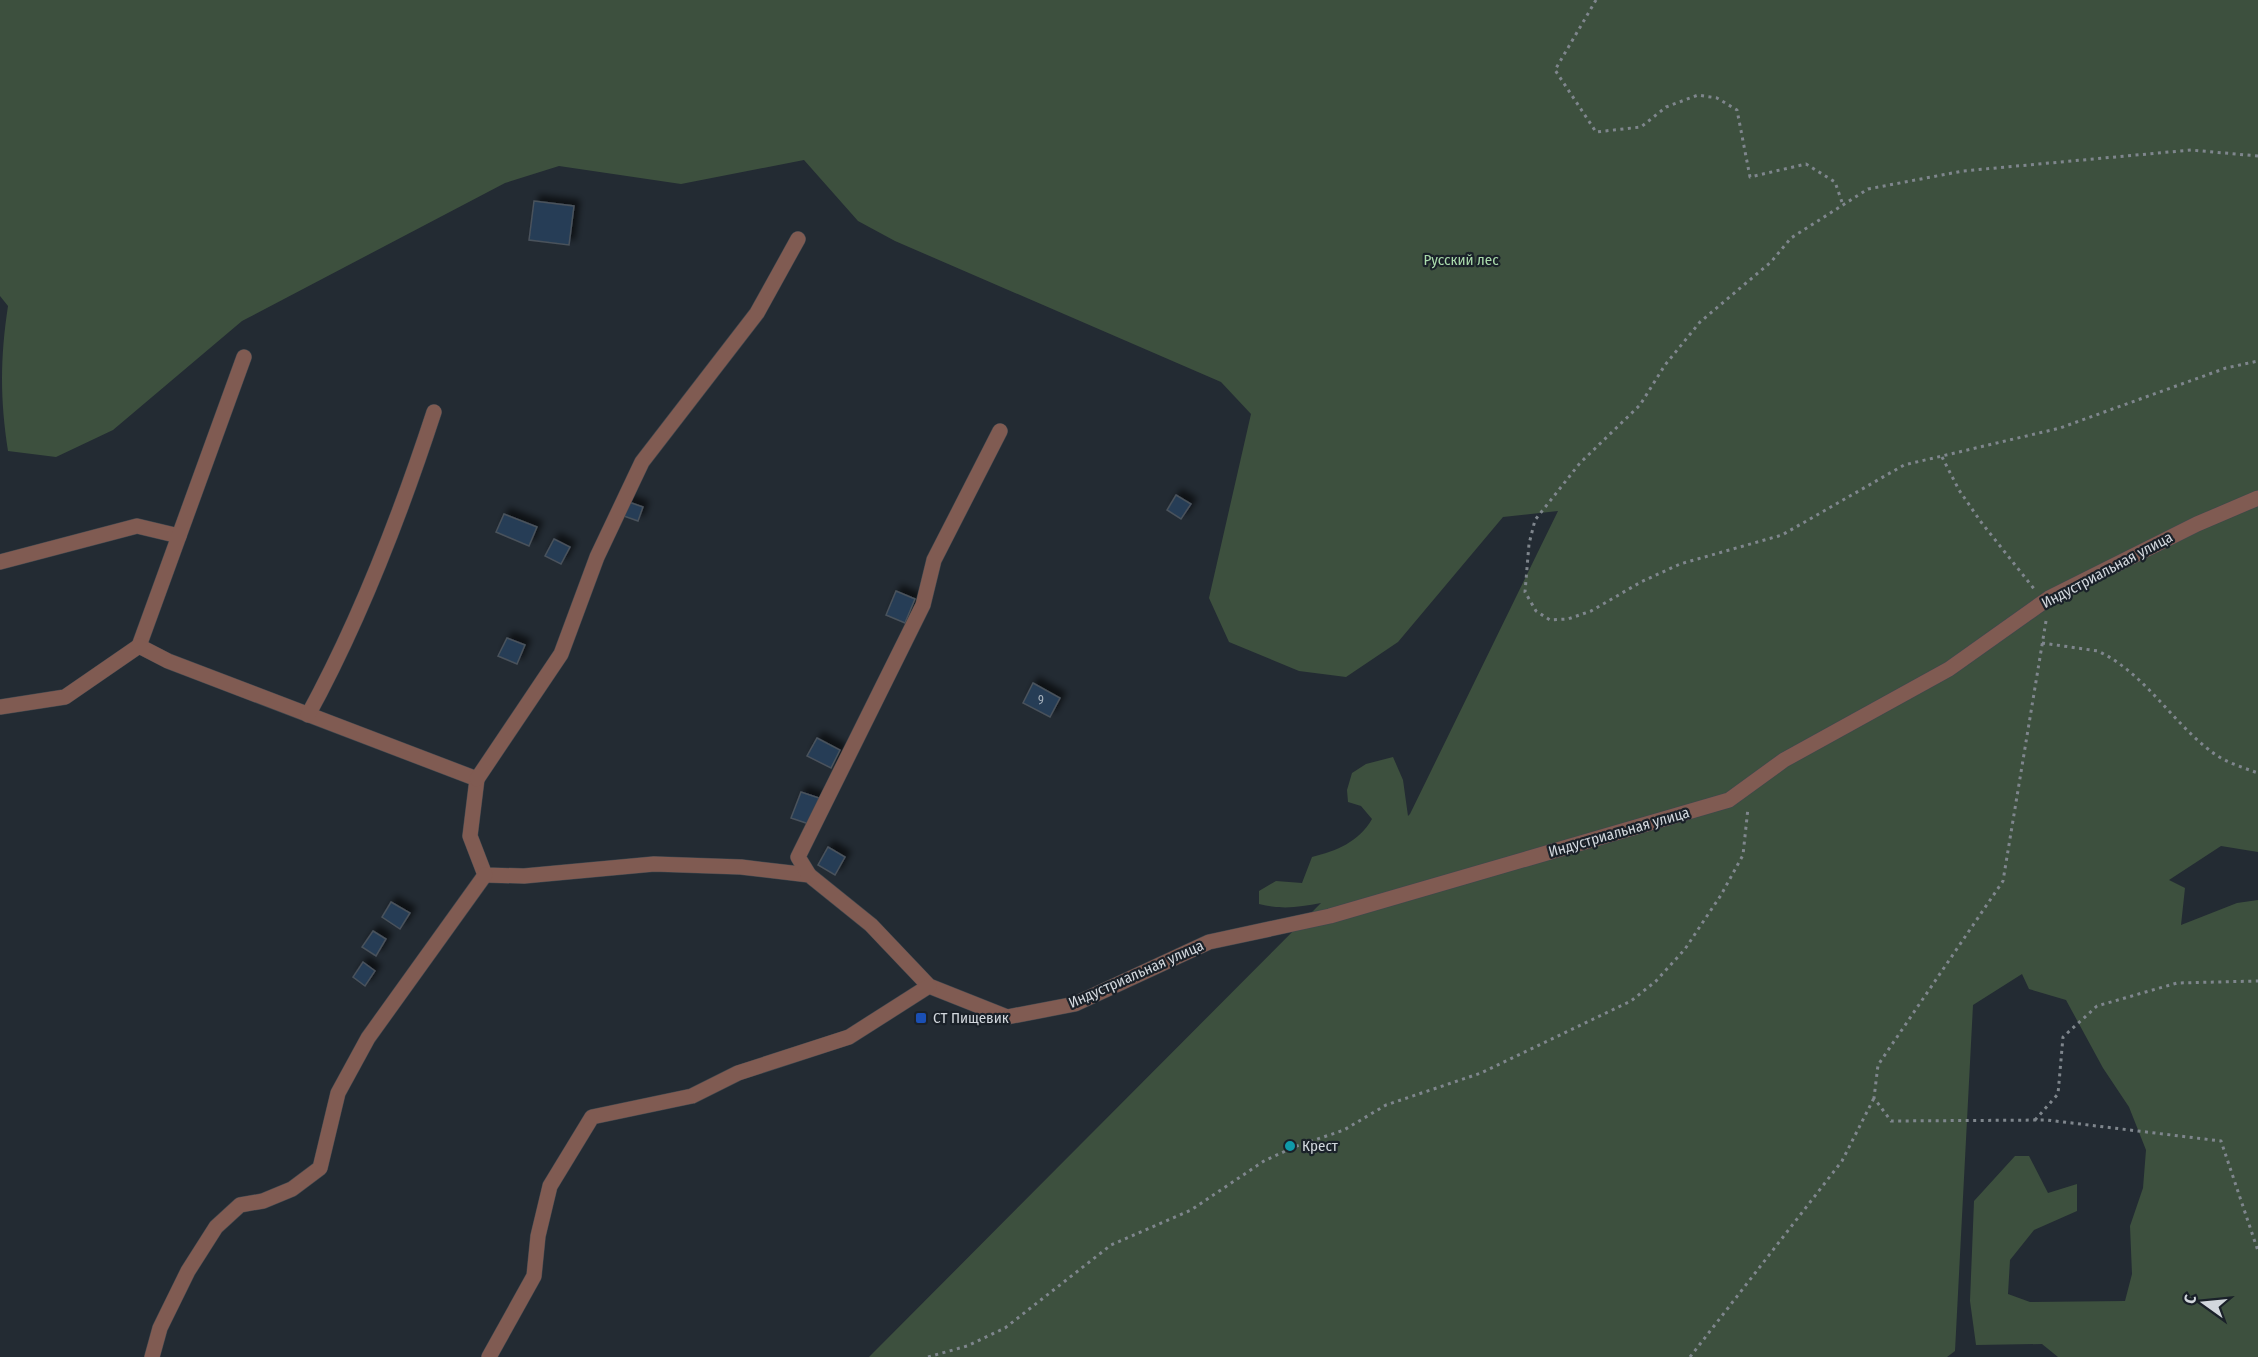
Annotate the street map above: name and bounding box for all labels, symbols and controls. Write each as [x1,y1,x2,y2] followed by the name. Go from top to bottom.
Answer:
[1423,251,1499,269] park label: Русский лес
[2038,528,2176,612] street label: Индустриальная улица
[1038,693,1044,707] house number: 9
[1546,803,1692,861] street label: Индустриальная улица
[1066,936,1206,1012] street label: Индустриальная улица
[933,1009,1009,1027] place label: СТ Пищевик
[914,1011,928,1025] marker: СТ Пищевик
[1302,1137,1339,1155] place label: Крест
[1283,1139,1297,1153] marker: Крест
[2174,1273,2234,1333] north arrow
[2180,1292,2200,1306] text: С

